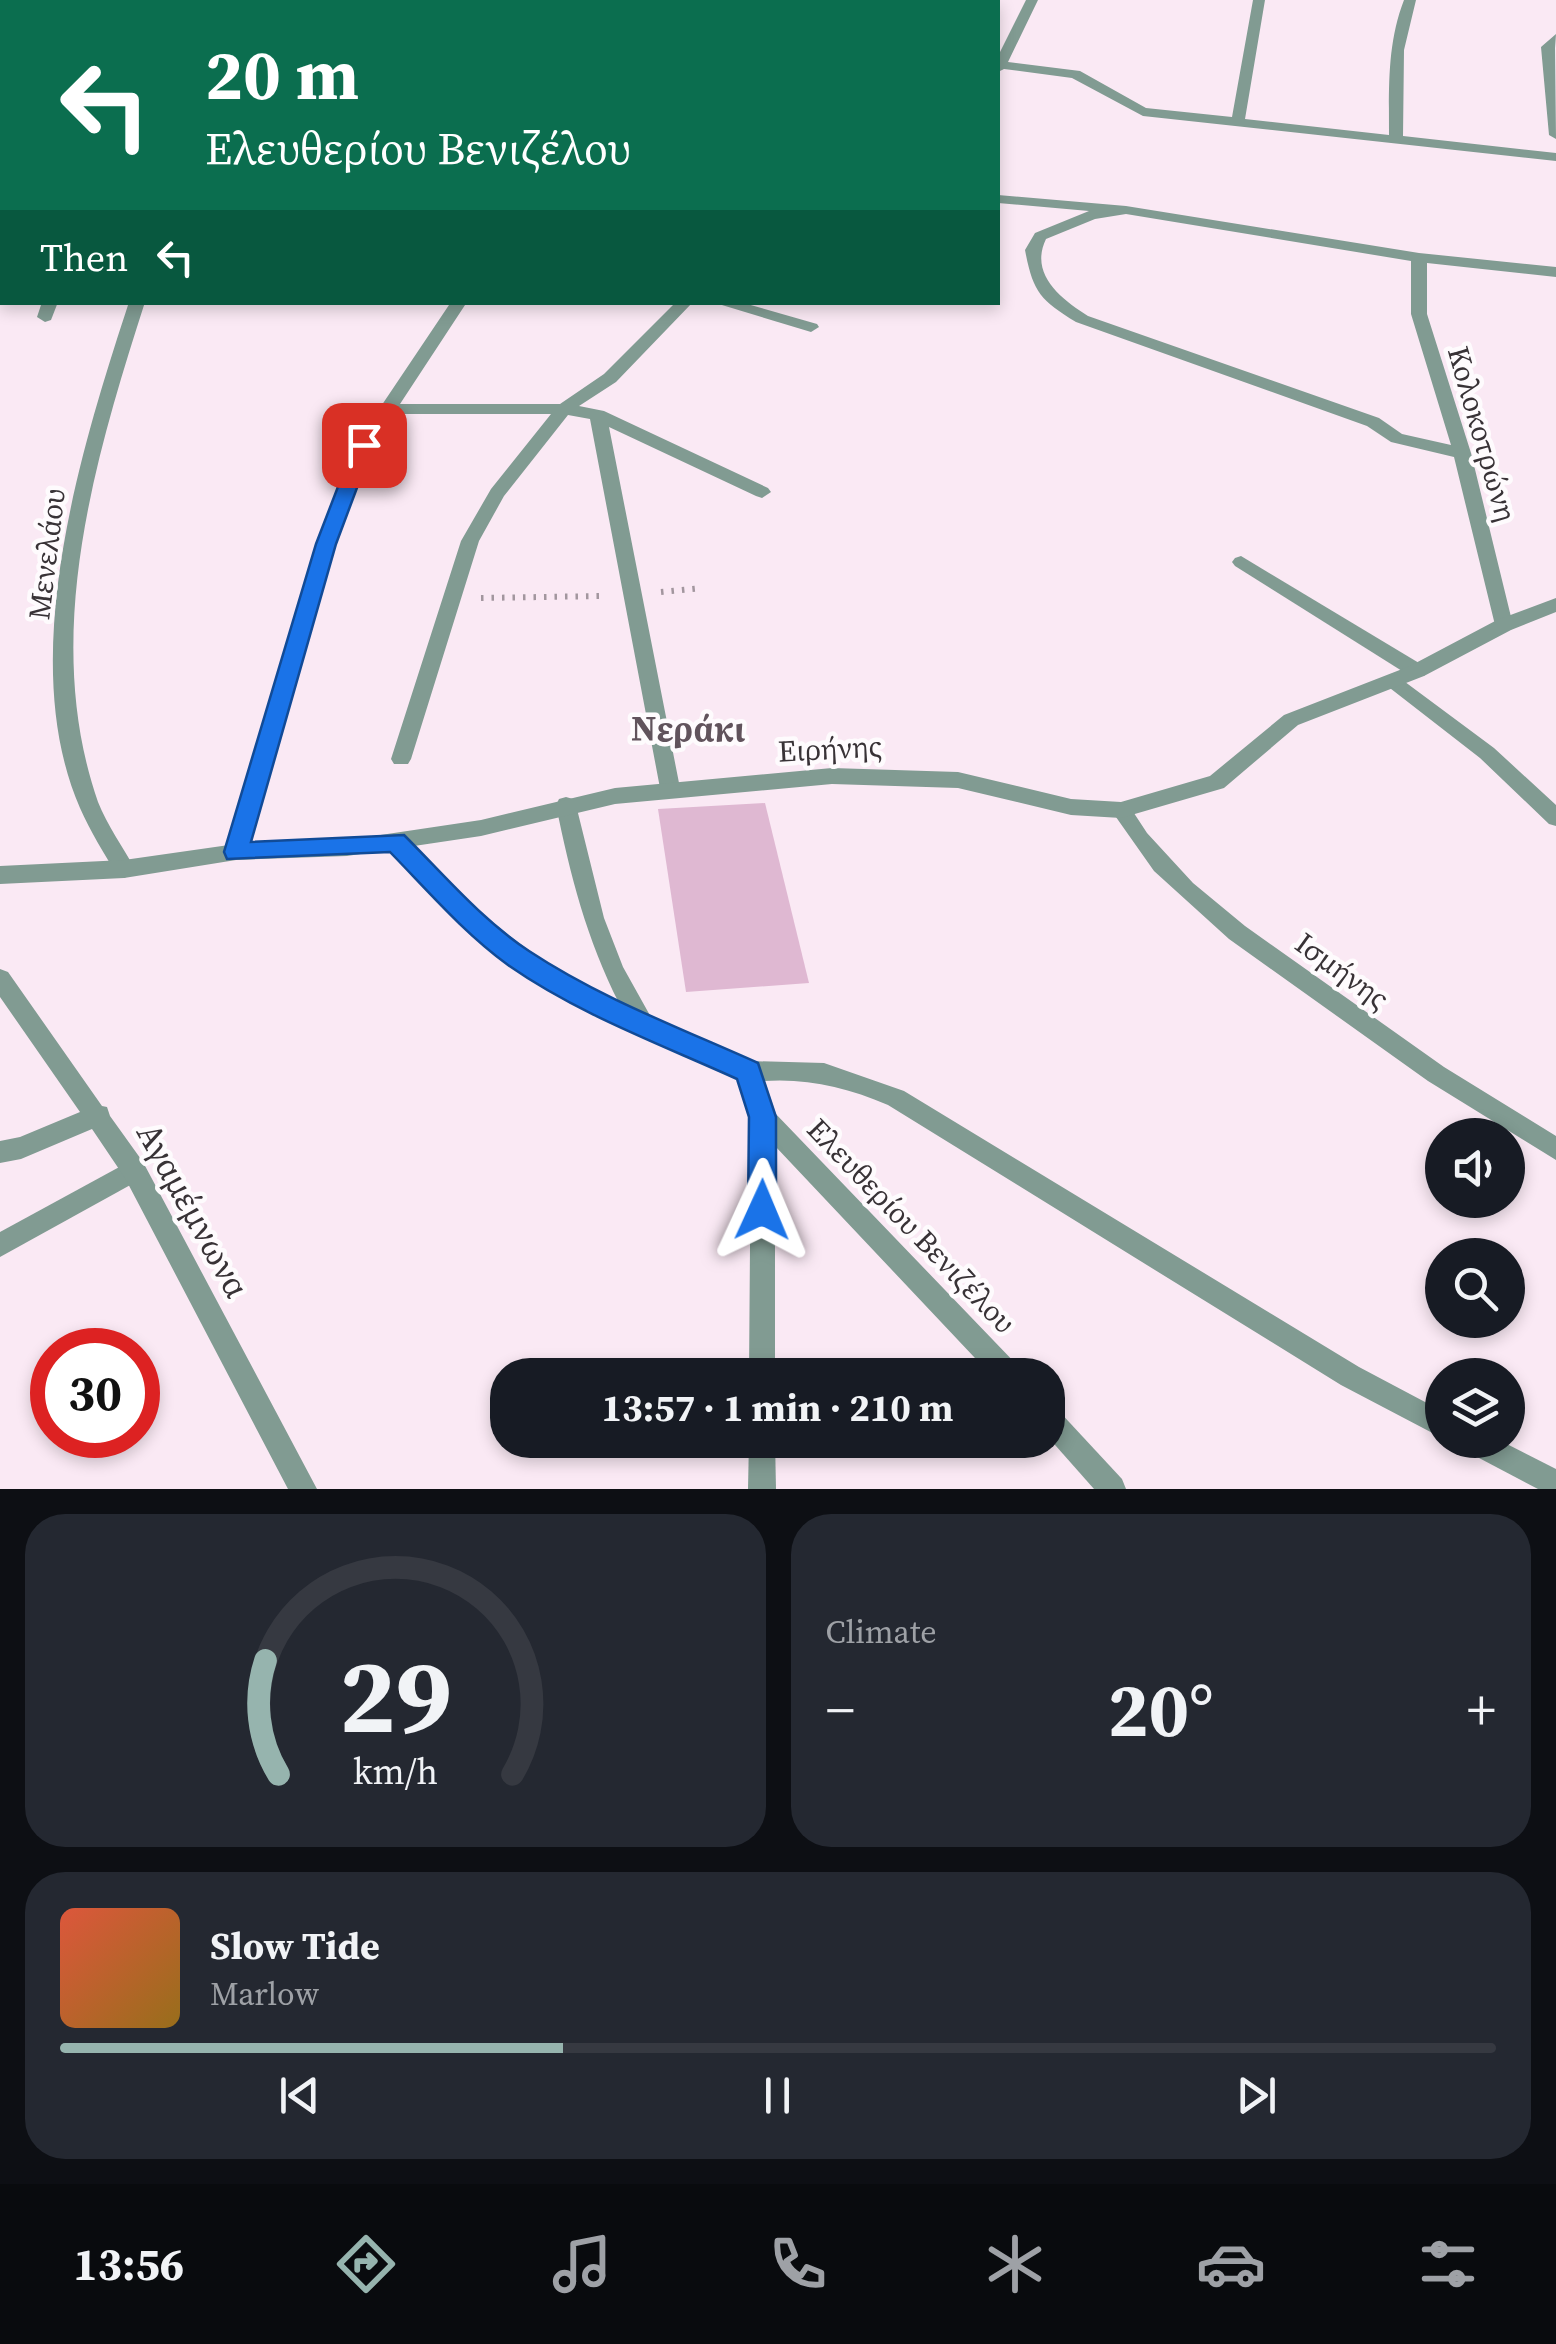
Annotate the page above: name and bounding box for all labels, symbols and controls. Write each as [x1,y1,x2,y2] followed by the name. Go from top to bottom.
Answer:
[205,26,359,122] text: 20 m
[40,40,170,170] icon: left
[205,117,631,179] text: Ελευθερίου Βενιζέλου
[148,230,203,285] icon: left
[40,232,128,284] text: Then
[1438,341,1527,526] street label: Κολοκοτρώνη
[322,403,407,488] pin
[337,418,392,473] icon: arrive
[18,486,75,622] street label: Μενελάου
[631,705,745,753] district label: Νεράκι
[777,725,883,772] street label: Ειρήνης
[1287,923,1398,1019] street label: Ισμήνης
[798,1109,1025,1342] street label: Ελευθερίου Βενιζέλου
[125,1114,261,1306] street label: Αγαμέμνωνα
[1425,1118,1525,1458] map controls
[1425,1118,1525,1218] button: sound
[710,1158,814,1262] position arrow
[1425,1238,1525,1338] button: search
[30,1328,160,1458] speed limit sign: 30
[1425,1358,1525,1458] button: layers
[601,1382,954,1434] text: 13:57 · 1 min · 210 m
[826,1610,937,1654] text: Climate
[339,1624,452,1767] text: 29
[1108,1658,1214,1761] text: 20°
[826,1672,855,1747] text: −
[1467,1672,1496,1747] text: +
[353,1747,438,1796] text: km/h
[210,1920,380,1972] text: Slow Tide
[210,1972,319,2016] text: Marlow
[272,2068,327,2123] icon: previous
[750,2068,805,2123] icon: pause
[1229,2068,1284,2123] icon: next
[331,2229,401,2299] icon: directions
[547,2229,617,2299] icon: music
[763,2229,833,2299] icon: phone
[980,2229,1050,2299] icon: climate
[1196,2229,1266,2299] icon: car
[1413,2229,1483,2299] icon: filters
[73,2233,184,2295] text: 13:56

